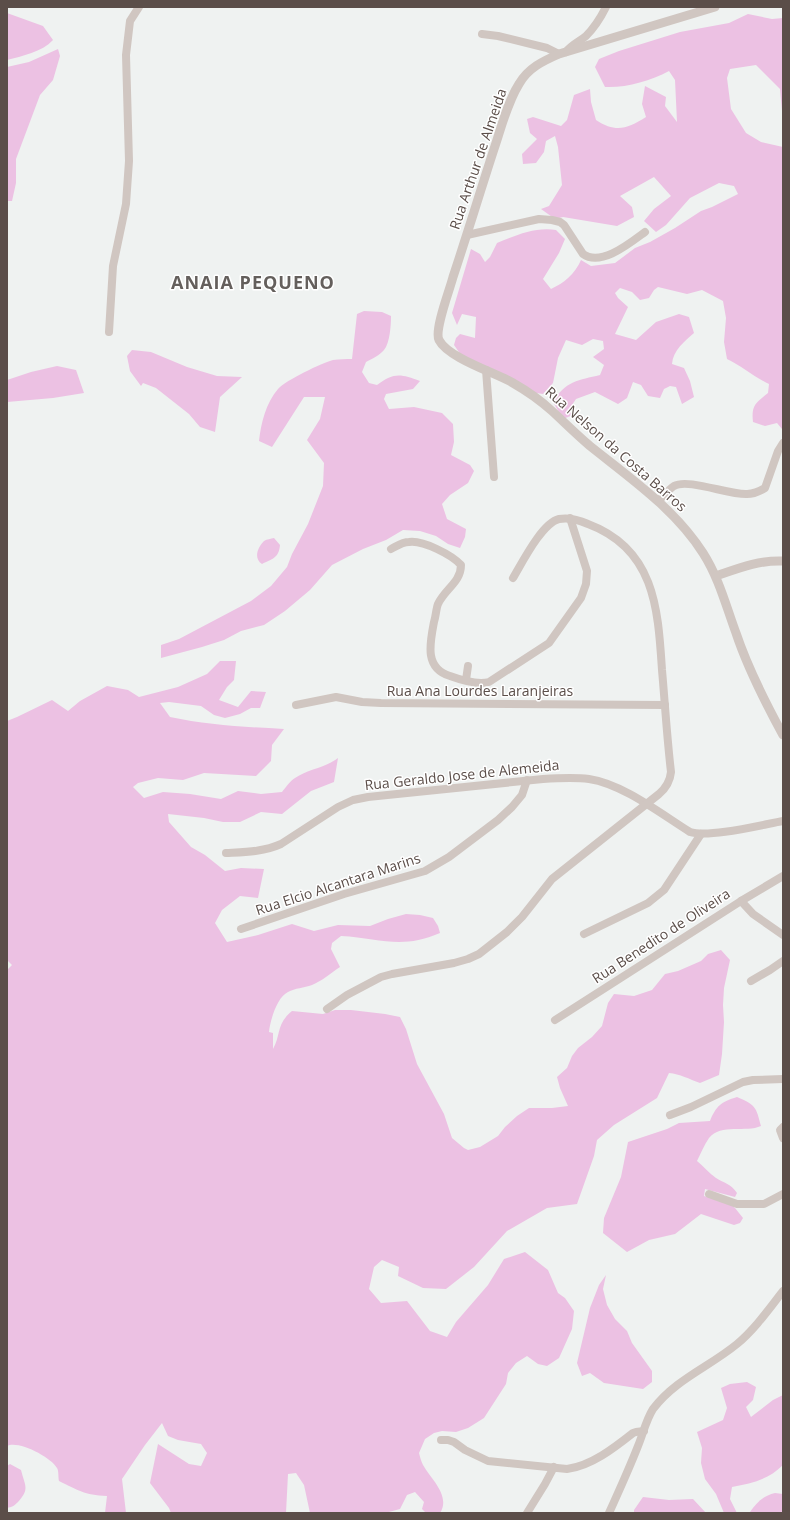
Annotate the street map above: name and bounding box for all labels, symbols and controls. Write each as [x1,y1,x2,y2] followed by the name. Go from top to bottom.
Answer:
[444,86,511,232] street label: Rua Arthur de Almeida
[171,270,335,294] district label: ANAIA PEQUENO
[542,382,691,516] street label: Rua Nelson da Costa Barros
[387,681,574,700] street label: Rua Ana Lourdes Laranjeiras
[364,755,560,794] street label: Rua Geraldo Jose de Alemeida
[253,848,423,919] street label: Rua Elcio Alcantara Marins
[588,884,733,987] street label: Rua Benedito de Oliveira

